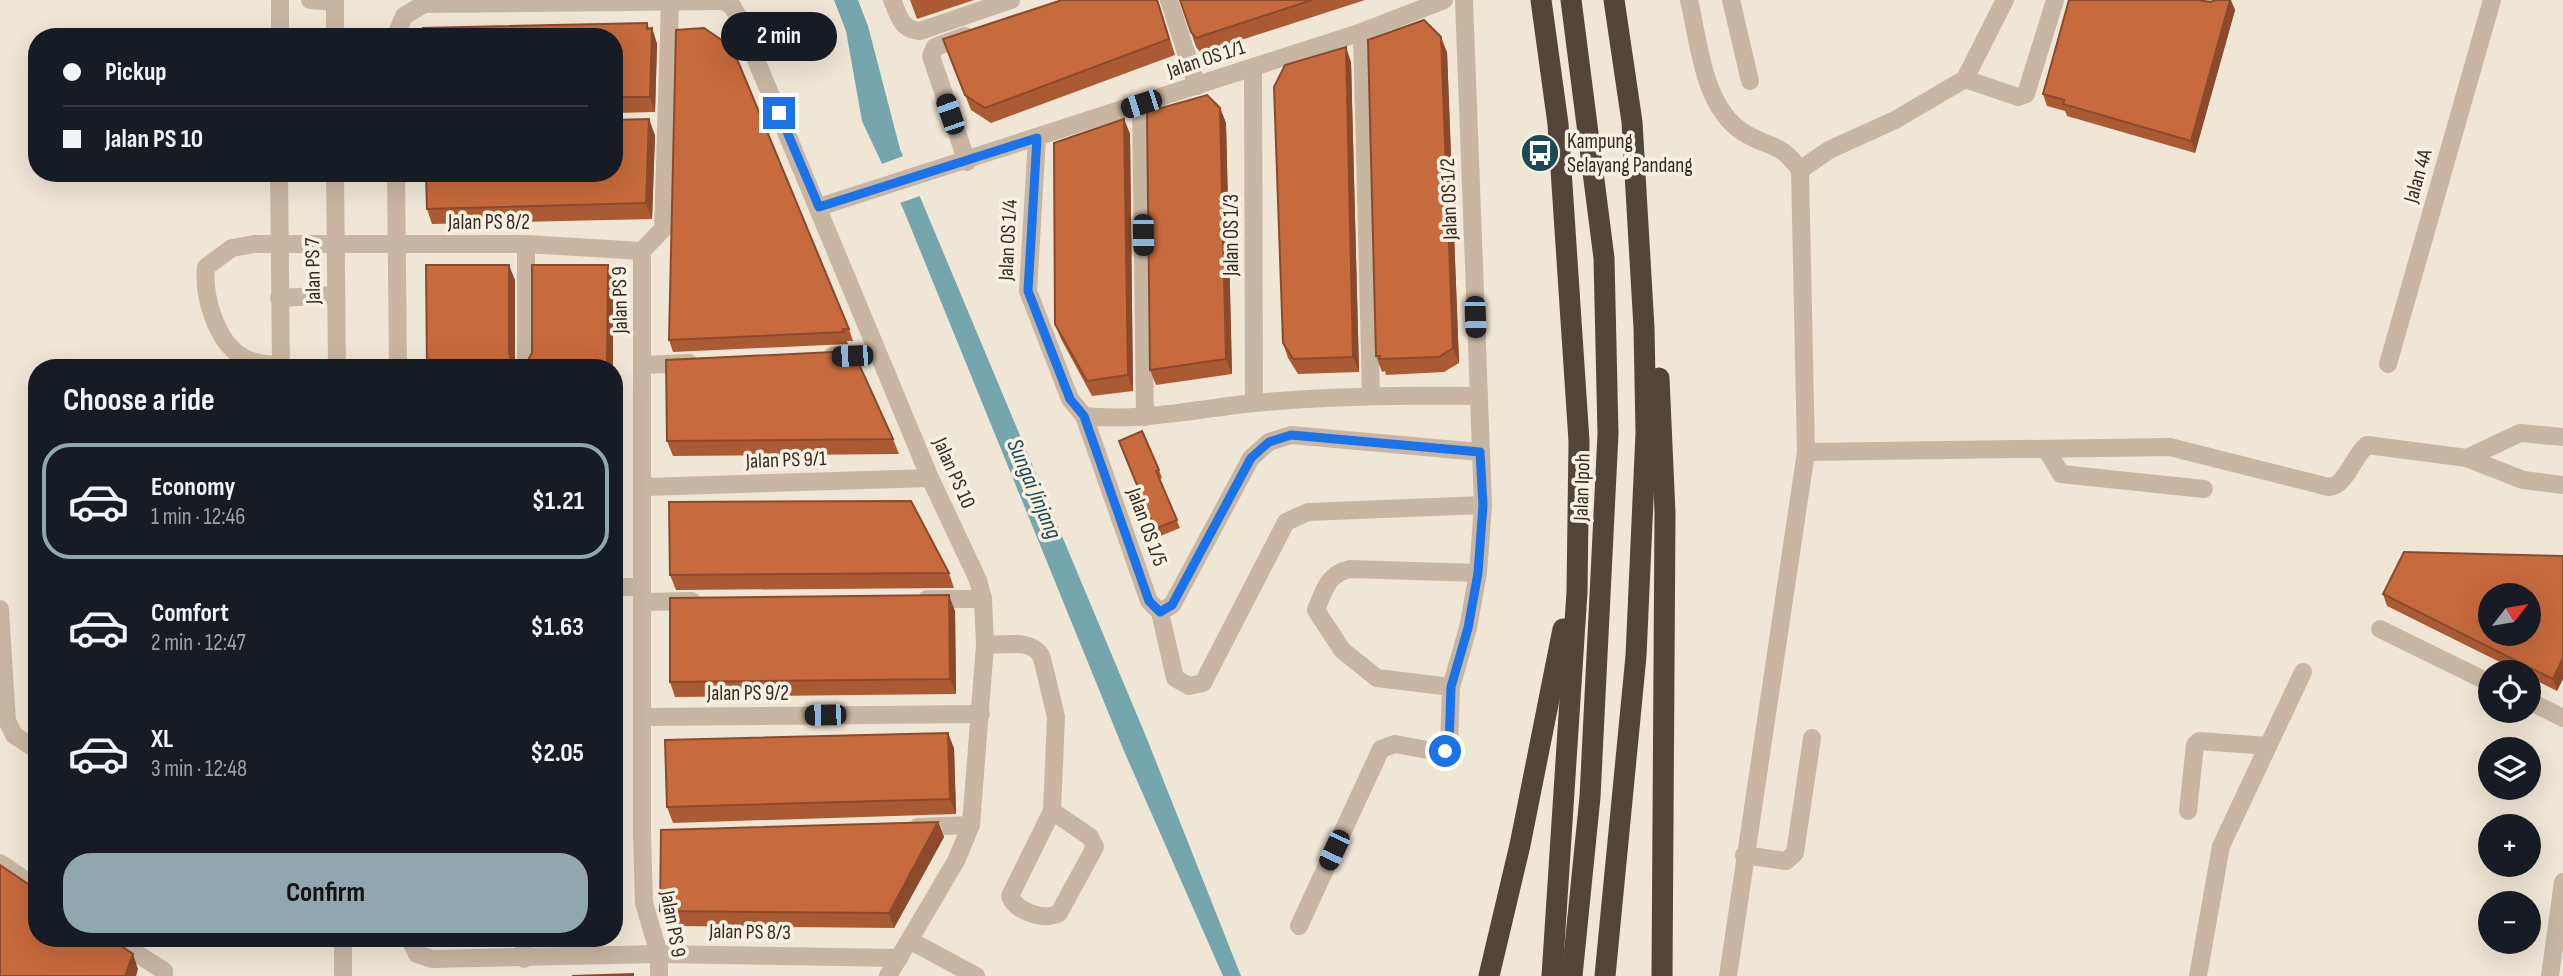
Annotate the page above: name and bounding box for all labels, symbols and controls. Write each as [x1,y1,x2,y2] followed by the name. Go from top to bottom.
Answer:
[721,11,837,60] callout: 2 min
[757,22,801,50] text: 2 min
[1163,34,1249,84] street label: Jalan OS 1/1
[105,57,167,88] text: Pickup
[1118,88,1165,120] car
[934,91,967,137] car
[763,97,795,129] route end
[105,124,203,155] text: Jalan PS 10
[1567,129,1693,178] place label: Kampung Selayang Pandang
[1519,132,1561,174] bus stop icon: Kampung Selayang Pandang
[2398,145,2438,207] street label: Jalan 4A
[1435,158,1463,241] street label: Jalan OS 1/2
[1219,194,1244,277] street label: Jalan OS 1/3
[993,199,1023,282] street label: Jalan OS 1/4
[447,210,530,235] street label: Jalan PS 8/2
[1133,214,1154,256] car
[300,237,326,305] street label: Jalan PS 7
[607,266,633,335] street label: Jalan PS 9
[1464,296,1487,338] car
[831,345,874,367] car
[63,381,215,420] text: Choose a ride
[927,433,981,512] street label: Jalan PS 10
[1000,435,1068,544] water label: Sungai Jinjang
[744,446,827,474] street label: Jalan PS 9/1
[1568,453,1596,522] street label: Jalan Ipoh
[67,470,130,533] icon: car
[151,472,235,503] text: Economy
[1121,483,1173,570] street label: Jalan OS 1/5
[532,486,584,517] text: $1.21
[151,503,245,531] text: 1 min · 12:46
[2478,583,2541,646] north arrow
[2478,583,2541,954] map controls
[67,596,130,659] icon: car
[151,598,229,629] text: Comfort
[531,612,584,643] text: $1.63
[151,629,246,657] text: 2 min · 12:47
[2478,660,2541,723] button: locate
[706,681,789,706] street label: Jalan PS 9/2
[804,704,847,726] car
[67,722,130,785] icon: car
[151,724,173,755] text: XL
[1429,735,1461,767] route start
[2478,737,2541,800] button: layers
[530,738,584,769] text: $2.05
[151,755,247,783] text: 3 min · 12:48
[2478,814,2541,877] button: +
[1316,827,1353,873] car
[63,853,588,933] button: Confirm
[655,888,691,959] street label: Jalan PS 9
[2478,891,2541,954] button: −
[708,919,791,945] street label: Jalan PS 8/3

